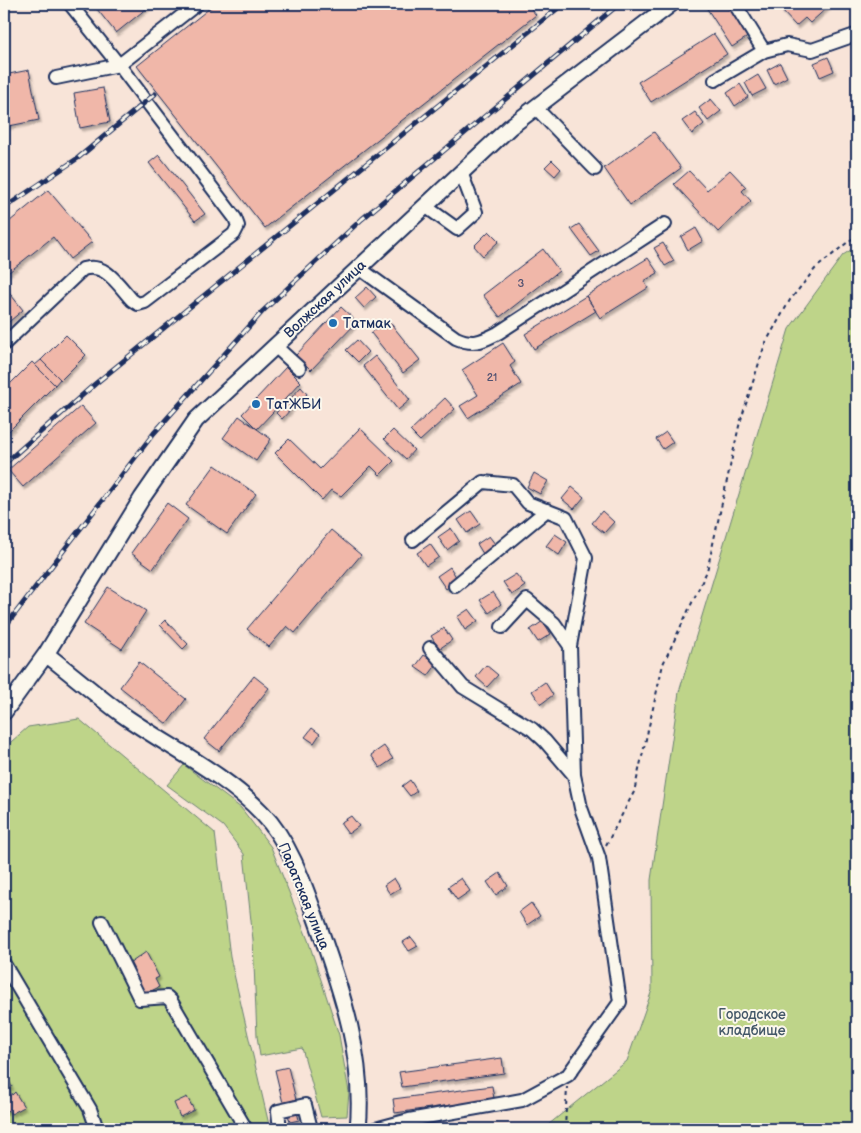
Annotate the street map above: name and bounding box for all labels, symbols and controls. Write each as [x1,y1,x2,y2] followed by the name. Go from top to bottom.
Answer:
[280,256,370,341] street label: Волжская улица
[518,277,525,290] house number: 3
[343,315,391,332] place label: Татмак
[327,317,339,329] marker: Татмак
[487,371,497,384] house number: 21
[266,396,321,413] place label: ТатЖБИ
[250,398,262,410] marker: ТатЖБИ
[275,840,333,953] street label: Паратская улица
[718,1006,786,1039] park label: Городское кладбище

